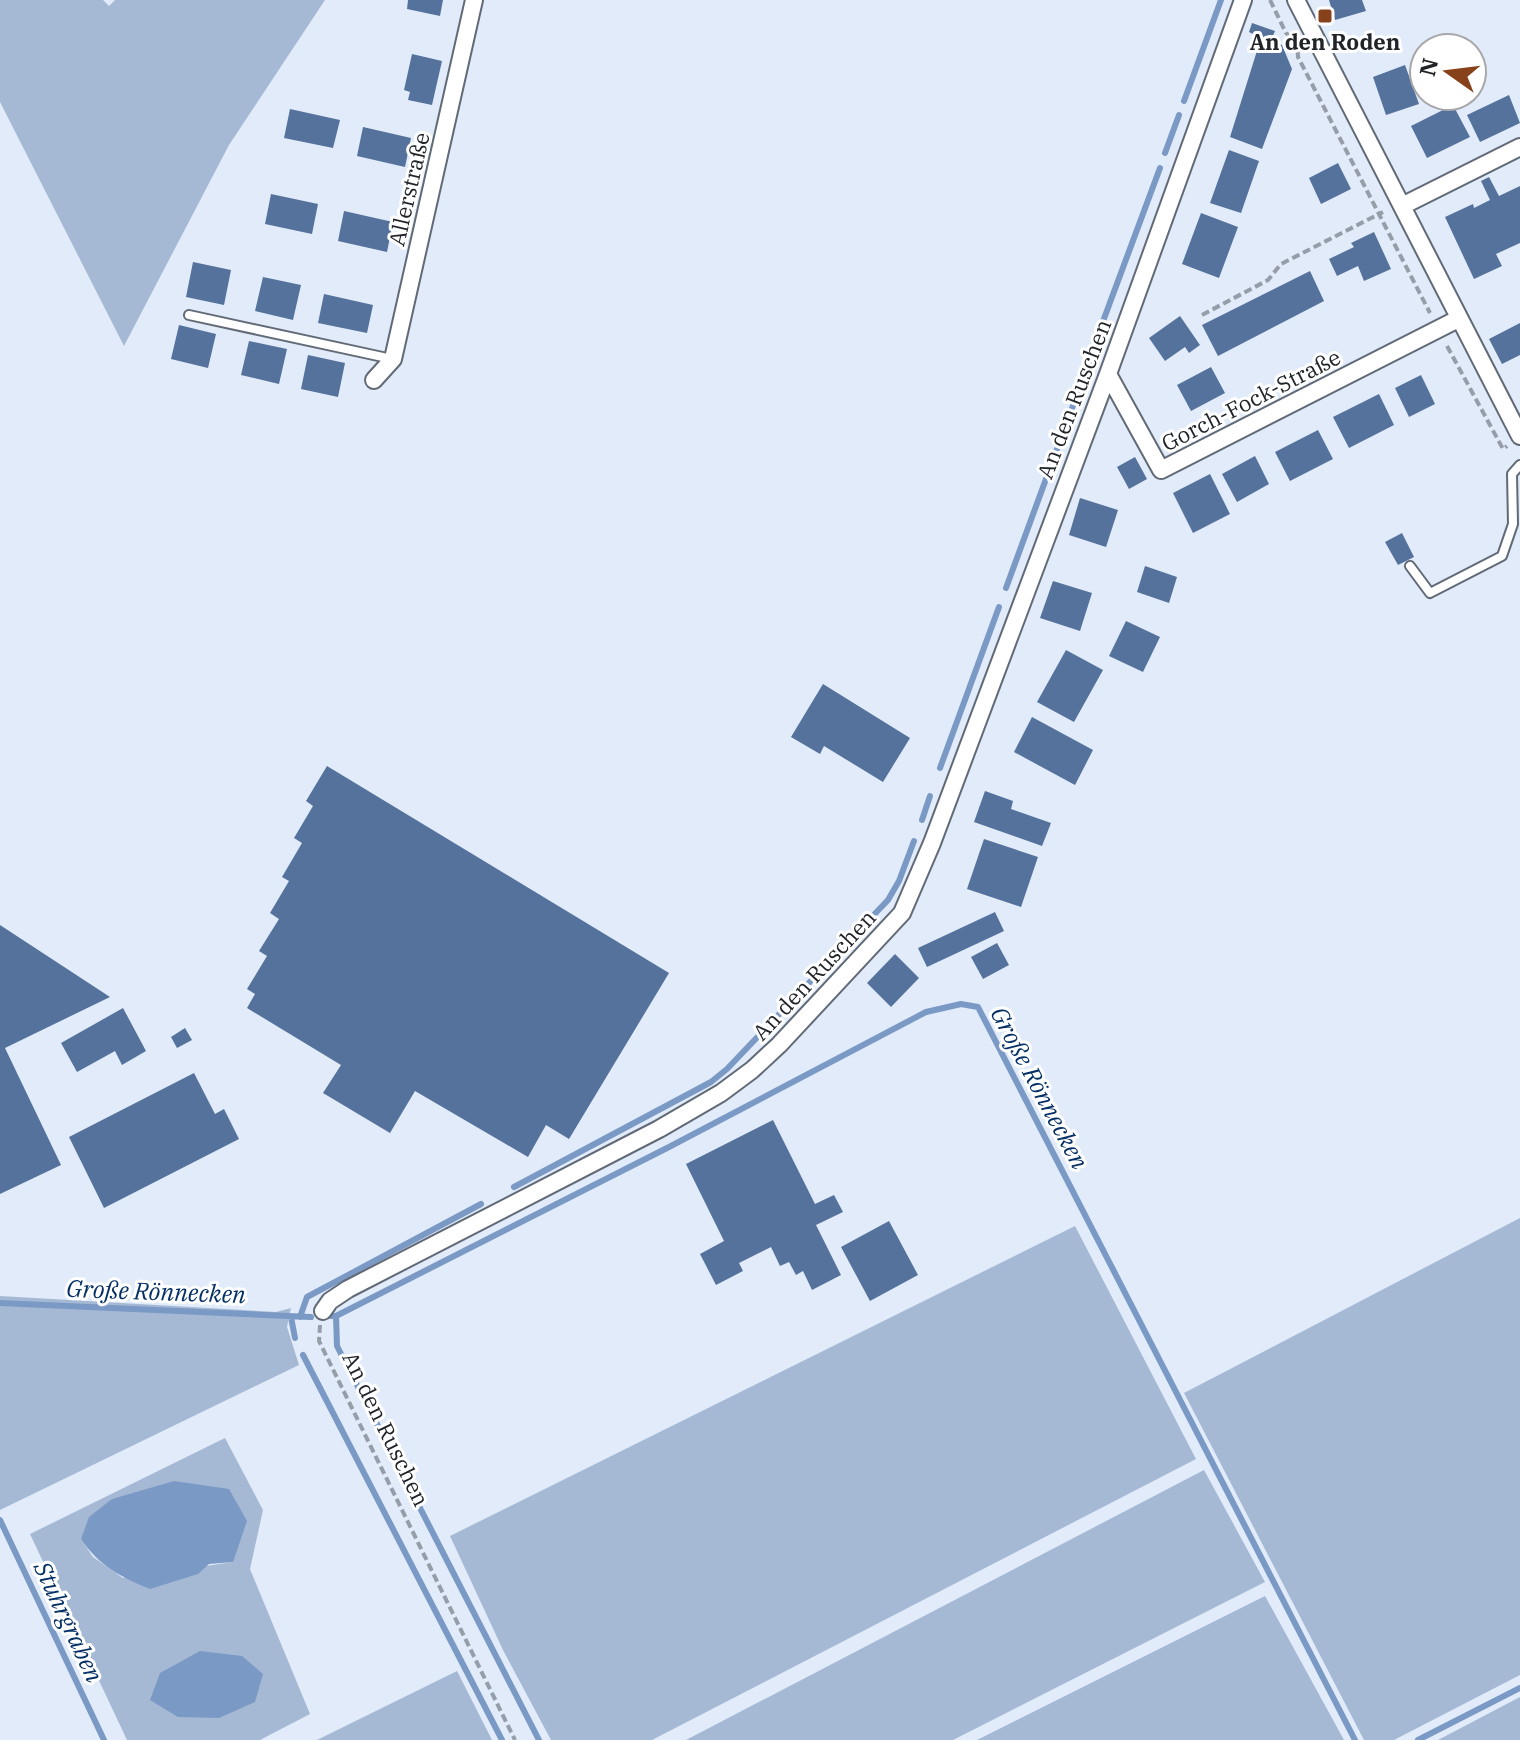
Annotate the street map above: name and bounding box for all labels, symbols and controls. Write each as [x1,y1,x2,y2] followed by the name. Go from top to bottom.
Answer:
[1316,7,1334,25] marker: An den Roden
[1250,27,1400,56] place label: An den Roden
[1408,32,1488,112] north arrow
[1412,55,1444,79] text: N
[381,129,436,248] street label: Allerstraße
[1030,315,1117,483] street label: An den Ruschen
[1156,342,1345,457] street label: Gorch-Fock-Straße
[746,903,882,1046] street label: An den Ruschen
[984,1001,1096,1175] water label: Große Rönnecken
[66,1272,247,1310] water label: Große Rönnecken
[336,1347,436,1511] street label: An den Ruschen
[27,1555,111,1687] water label: Stuhrgraben

